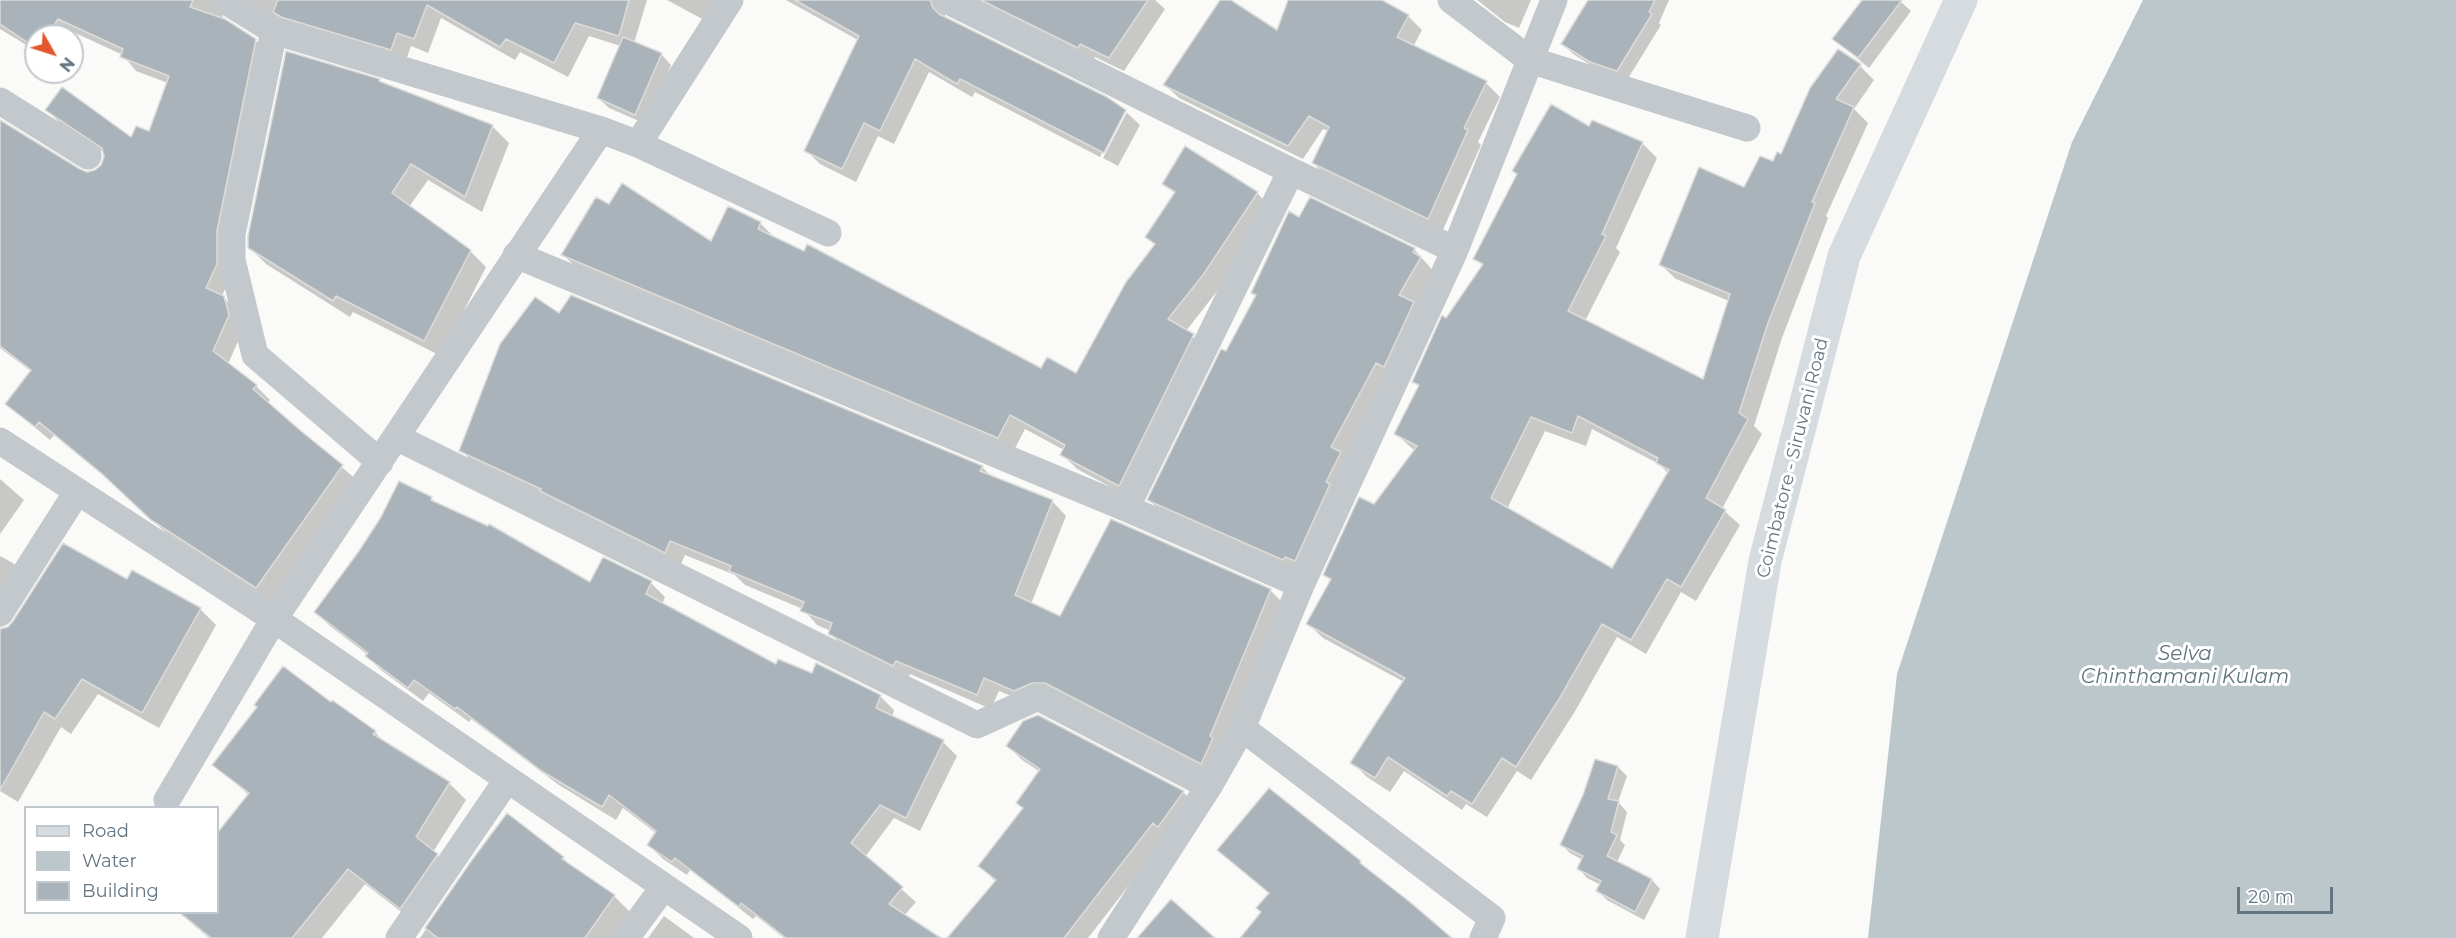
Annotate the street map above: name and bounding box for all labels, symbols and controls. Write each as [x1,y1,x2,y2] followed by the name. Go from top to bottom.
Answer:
[24,24,84,84] north arrow
[55,53,78,75] text: N
[1753,336,1833,580] street label: Coimbatore - Siruvani Road
[2081,642,2289,689] water label: Selva Chinthamani Kulam
[24,806,219,914] legend
[82,820,129,842] text: Road
[82,850,137,872] text: Water
[2240,875,2336,913] scale bar
[82,880,159,902] text: Building
[2248,886,2294,908] text: 20 m

